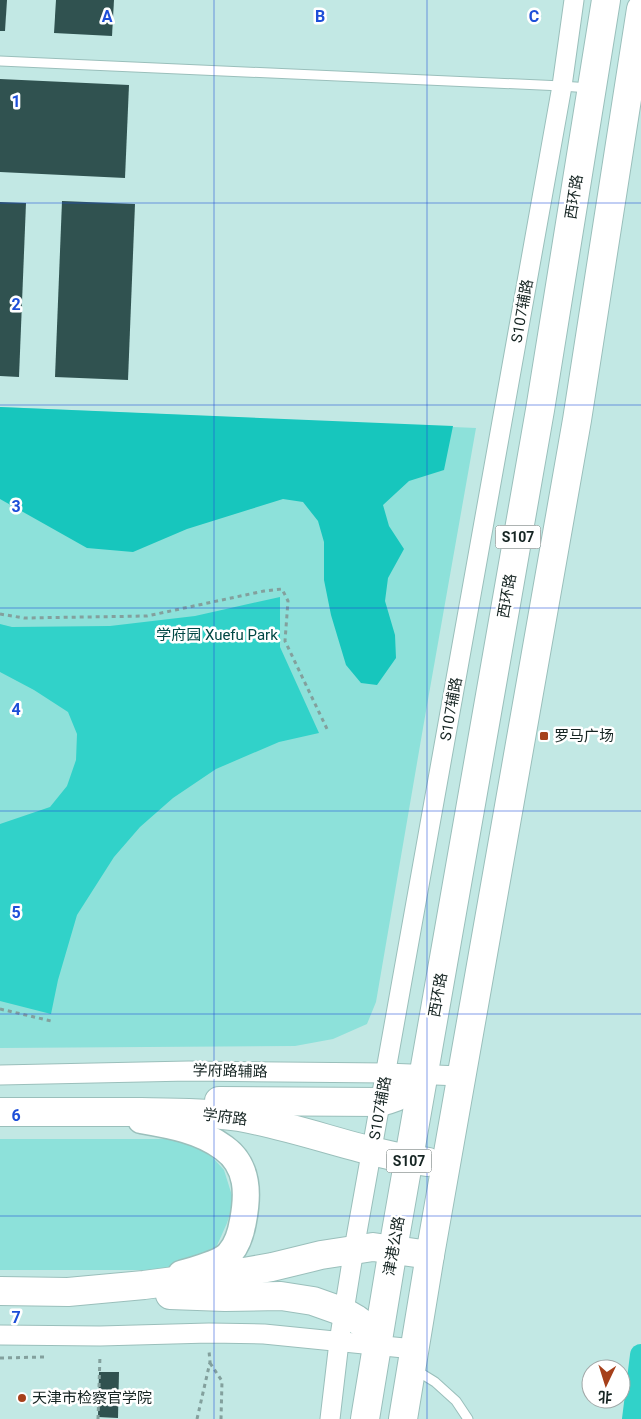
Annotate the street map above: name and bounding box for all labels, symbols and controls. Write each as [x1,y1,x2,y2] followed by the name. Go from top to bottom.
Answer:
[102,7,113,26] text: A
[315,7,325,26] text: B
[529,7,539,26] text: C
[11,92,21,111] text: 1
[562,173,586,221] street label: 西环路
[508,278,536,344] street label: S107辅路
[11,295,21,314] text: 2
[11,497,21,516] text: 3
[496,526,540,548] road number: S107
[494,572,520,620] street label: 西环路
[156,626,278,644] park label: 学府园 Xuefu Park
[437,676,465,742] street label: S107辅路
[11,700,21,719] text: 4
[554,727,614,745] place label: 罗马广场
[538,730,550,742] marker: 罗马广场
[11,903,21,922] text: 5
[425,971,451,1019] street label: 西环路
[192,1061,268,1081] street label: 学府路辅路
[366,1075,394,1141] street label: S107辅路
[202,1105,248,1129] street label: 学府路
[11,1106,21,1125] text: 6
[386,1150,432,1172] road number: S107
[380,1215,408,1277] street label: 津港公路
[11,1308,21,1327] text: 7
[581,1359,631,1409] north arrow
[598,1388,613,1405] text: 北
[32,1389,152,1407] place label: 天津市检察官学院
[16,1392,28,1404] marker: 天津市检察官学院

